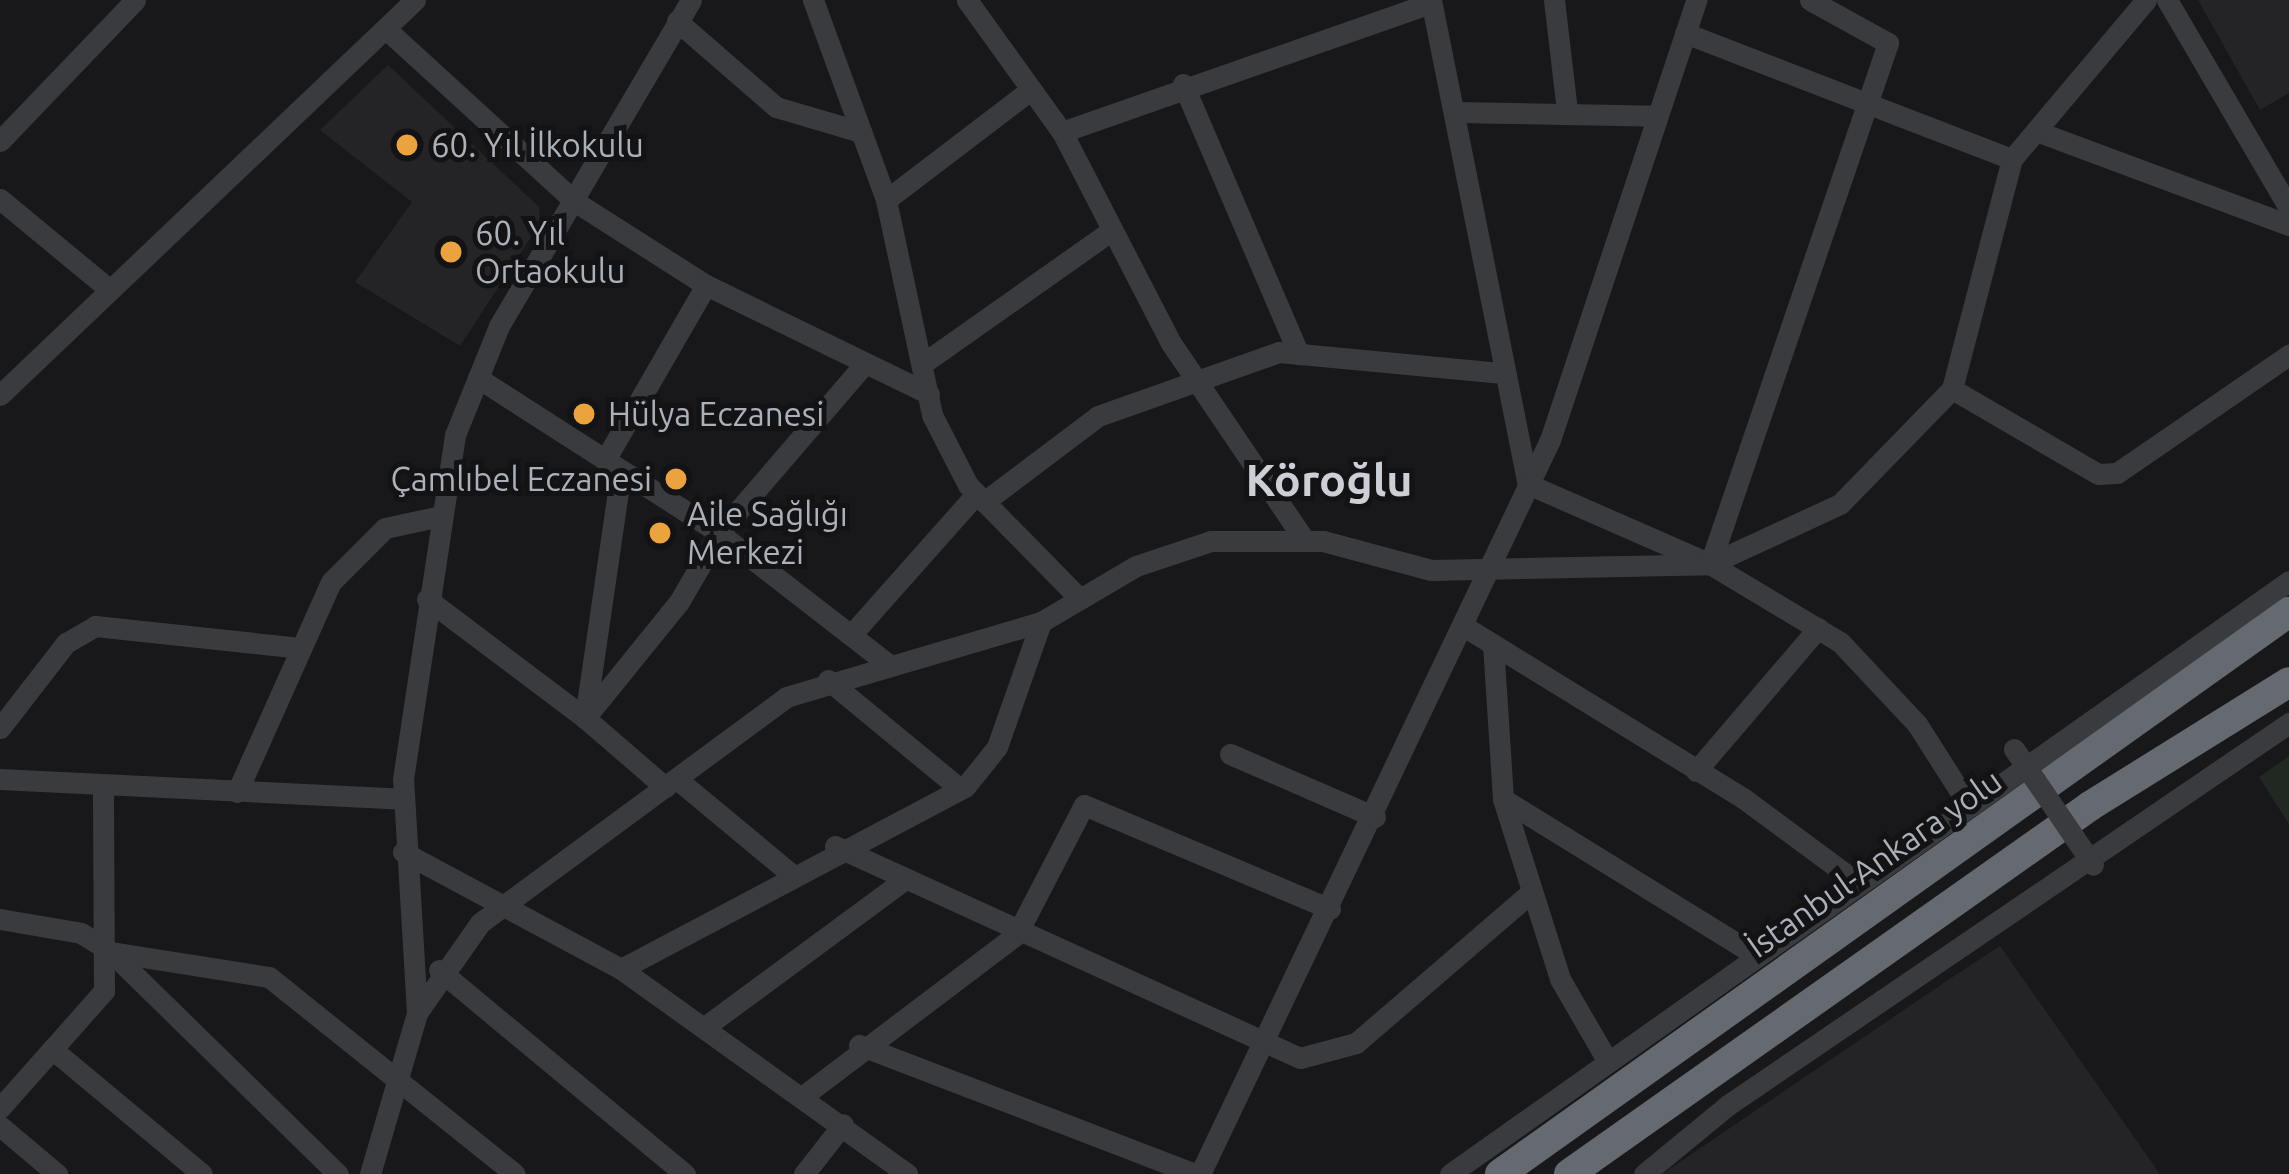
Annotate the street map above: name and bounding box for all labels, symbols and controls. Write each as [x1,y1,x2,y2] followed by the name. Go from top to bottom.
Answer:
[431,125,644,165] place label: 60. Yıl İlkokulu
[394,132,420,158] marker: 60. Yıl İlkokulu
[475,213,625,291] place label: 60. Yıl Ortaokulu
[438,239,464,265] marker: 60. Yıl Ortaokulu
[608,394,824,434] place label: Hülya Eczanesi
[571,401,597,427] marker: Hülya Eczanesi
[1245,453,1413,507] district label: Köroğlu
[391,459,652,499] place label: Çamlıbel Eczanesi
[663,466,689,492] marker: Çamlıbel Eczanesi
[687,494,848,572] place label: Aile Sağlığı Merkezi
[644,517,676,549] marker: Aile Sağlığı Merkezi
[1739,760,2009,966] street label: İstanbul-Ankara yolu

